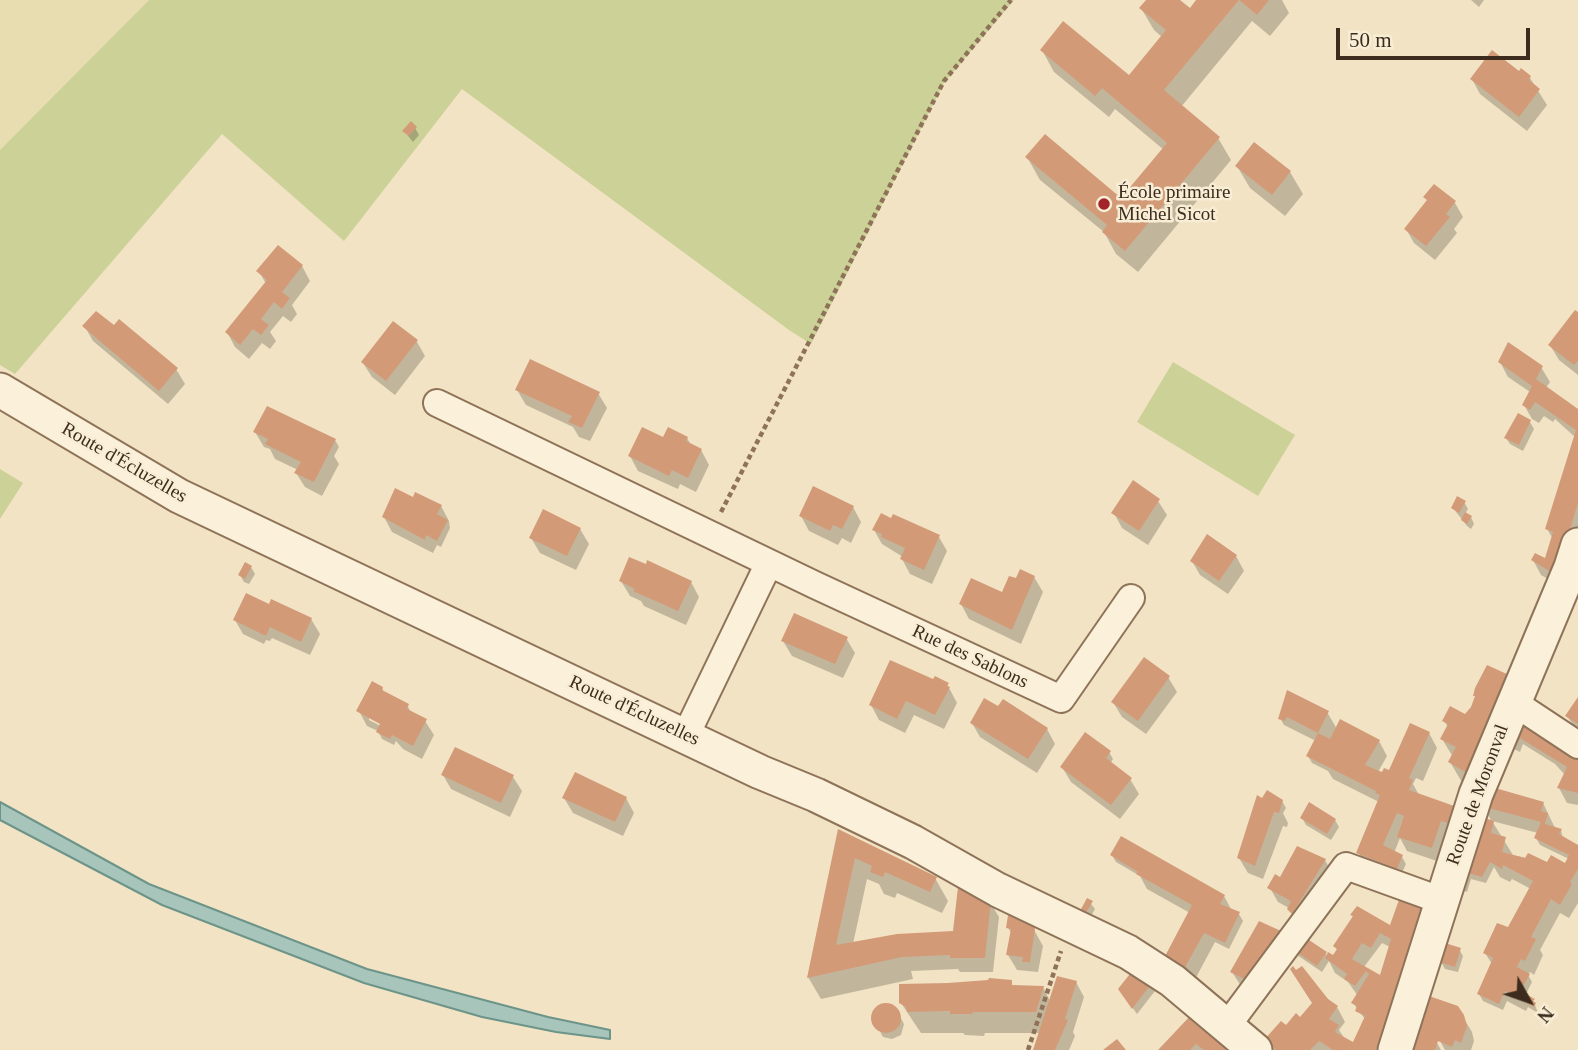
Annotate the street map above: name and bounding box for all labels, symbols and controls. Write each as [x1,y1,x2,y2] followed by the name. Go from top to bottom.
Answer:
[1340,14,1534,58] scale bar
[1349,28,1392,52] text: 50 m
[1118,182,1230,226] place label: École primaire Michel Sicot
[1096,196,1112,212] marker: École primaire Michel Sicot
[57,418,191,508] street label: Route d'Écluzelles
[908,620,1032,694] street label: Rue des Sablons
[565,671,703,751] street label: Route d'Écluzelles
[1442,722,1514,868] street label: Route de Moronval
[1494,966,1564,1036] north arrow
[1533,1003,1558,1027] text: N

